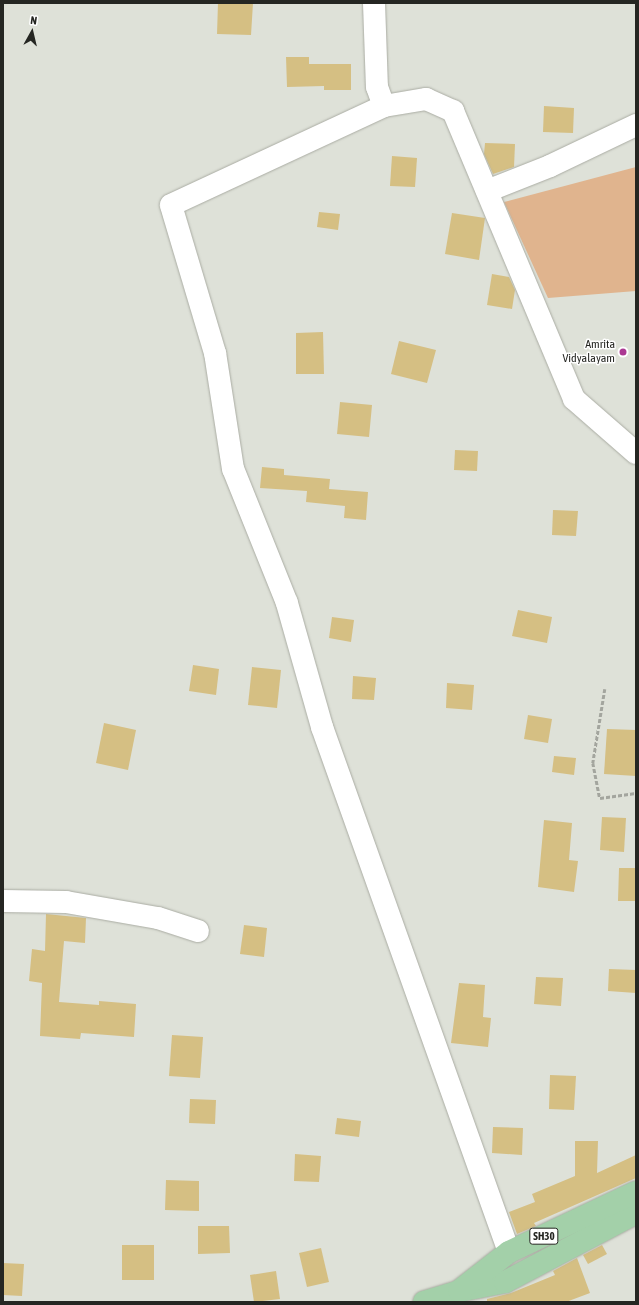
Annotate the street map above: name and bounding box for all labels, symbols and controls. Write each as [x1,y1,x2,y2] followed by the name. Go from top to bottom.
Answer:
[12,12,52,52] north arrow
[30,14,38,27] text: N
[562,338,615,366] place label: Amrita Vidyalayam
[618,347,628,357] marker: Amrita Vidyalayam
[529,1227,559,1245] road number: SH30

